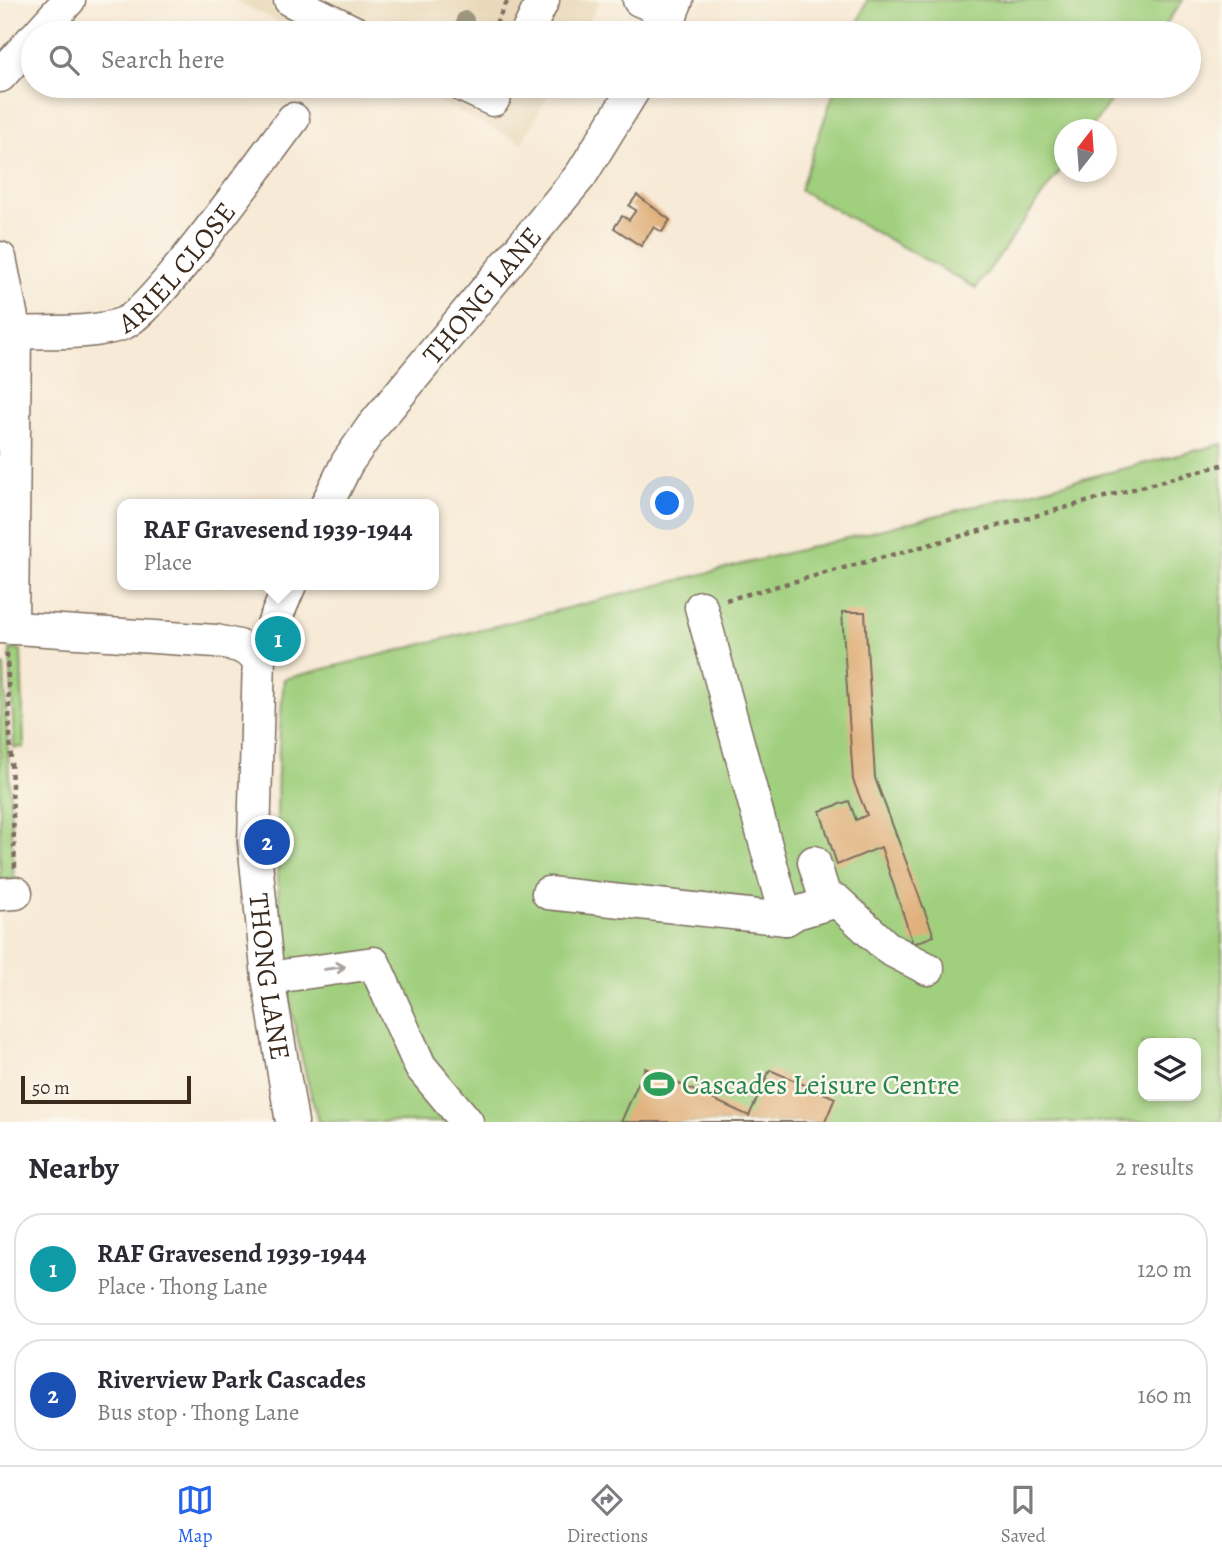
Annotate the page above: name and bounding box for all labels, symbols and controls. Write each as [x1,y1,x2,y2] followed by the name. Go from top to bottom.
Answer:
[21,21,1201,98] search box
[45,41,83,79] icon: search
[101,42,225,77] text: Search here
[1054,119,1117,182] north arrow
[110,194,245,343] street label: ARIEL CLOSE
[414,219,551,372] street label: THONG LANE
[650,486,684,520] your location
[117,499,439,590] popup
[143,512,413,547] text: RAF Gravesend 1939-1944
[143,547,192,578] text: Place
[255,613,301,665] pin: 1
[244,816,290,868] pin: 2
[239,891,299,1063] street label: THONG LANE
[324,962,346,975] one-way arrow
[1138,1038,1201,1101] map controls
[1138,1038,1201,1101] button: layers
[682,1066,960,1104] place label: Cascades Leisure Centre
[642,1067,676,1101] sports icon: Cascades Leisure Centre
[21,1073,191,1105] scale bar
[32,1075,70,1101] text: 50 m
[28,1148,119,1188] text: Nearby
[1116,1152,1194,1183] text: 2 results
[97,1236,366,1271] text: RAF Gravesend 1939-1944
[49,1254,57,1285] text: 1
[1137,1254,1192,1285] text: 120 m
[97,1271,268,1302] text: Place · Thong Lane
[97,1362,366,1397] text: Riverview Park Cascades
[47,1380,59,1411] text: 2
[1138,1380,1192,1411] text: 160 m
[97,1397,299,1428] text: Bus stop · Thong Lane
[176,1481,214,1549] tab: Map
[567,1481,648,1549] tab: Directions
[1001,1481,1046,1549] tab: Saved

